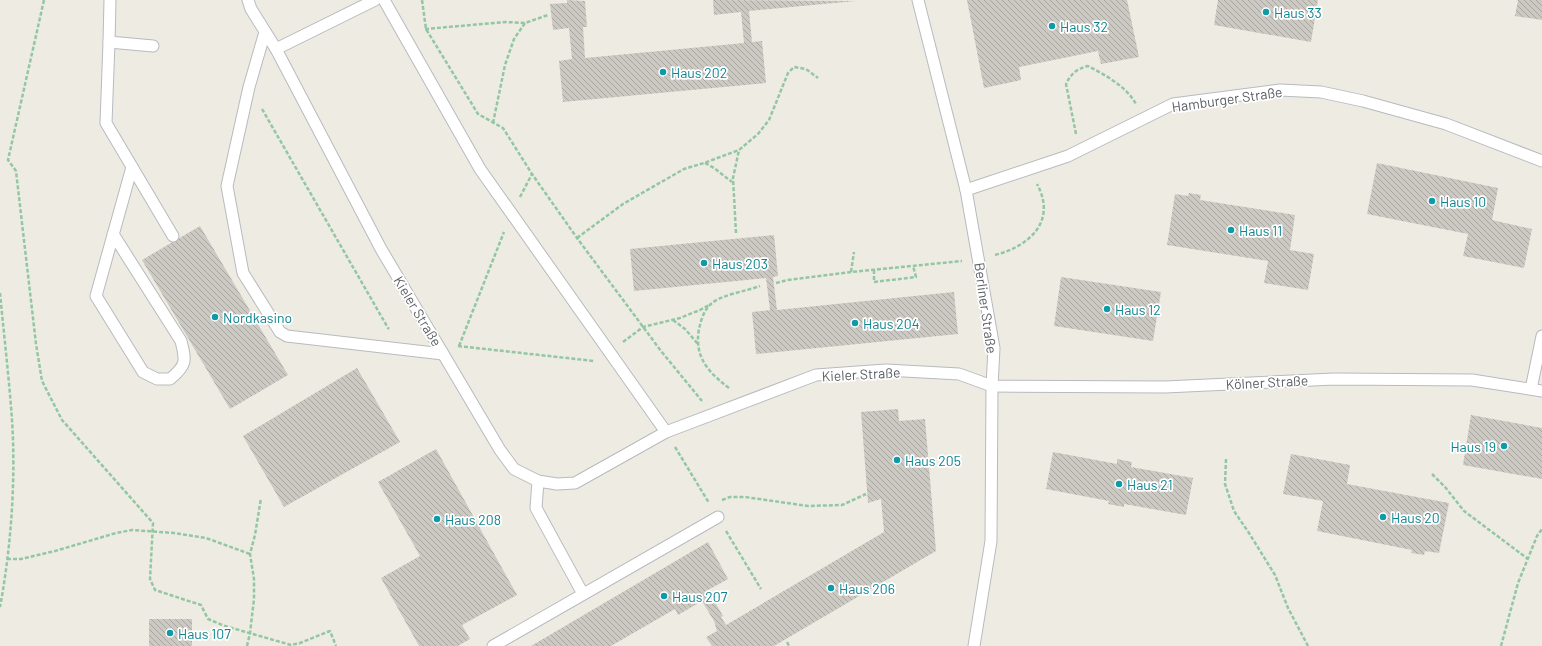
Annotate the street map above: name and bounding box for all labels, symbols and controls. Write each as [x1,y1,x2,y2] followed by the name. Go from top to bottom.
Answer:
[1274,4,1322,21] place label: Haus 33
[1261,7,1271,17] marker: Haus 33
[1060,18,1108,35] place label: Haus 32
[1047,21,1057,31] marker: Haus 32
[671,64,727,81] place label: Haus 202
[658,67,668,77] marker: Haus 202
[1171,83,1283,115] street label: Hamburger Straße
[1440,193,1486,210] place label: Haus 10
[1427,196,1437,206] marker: Haus 10
[1239,222,1282,239] place label: Haus 11
[1226,225,1236,235] marker: Haus 11
[712,255,768,272] place label: Haus 203
[699,258,709,268] marker: Haus 203
[971,261,1001,355] street label: Berliner Straße
[390,273,446,349] street label: Kieler Straße
[1115,301,1161,318] place label: Haus 12
[1102,304,1112,314] marker: Haus 12
[223,309,292,326] place label: Nordkasino
[210,312,220,322] marker: Nordkasino
[863,315,919,332] place label: Haus 204
[850,318,860,328] marker: Haus 204
[821,363,901,385] street label: Kieler Straße
[1225,371,1309,393] street label: Kölner Straße
[1450,438,1496,455] place label: Haus 19
[1499,441,1509,451] marker: Haus 19
[905,452,961,469] place label: Haus 205
[892,455,902,465] marker: Haus 205
[1127,476,1173,493] place label: Haus 21
[1114,479,1124,489] marker: Haus 21
[1391,509,1440,526] place label: Haus 20
[445,511,501,528] place label: Haus 208
[1378,512,1388,522] marker: Haus 20
[432,514,442,524] marker: Haus 208
[839,580,895,597] place label: Haus 206
[826,583,836,593] marker: Haus 206
[672,588,728,605] place label: Haus 207
[659,591,669,601] marker: Haus 207
[178,625,231,642] place label: Haus 107
[165,628,175,638] marker: Haus 107

